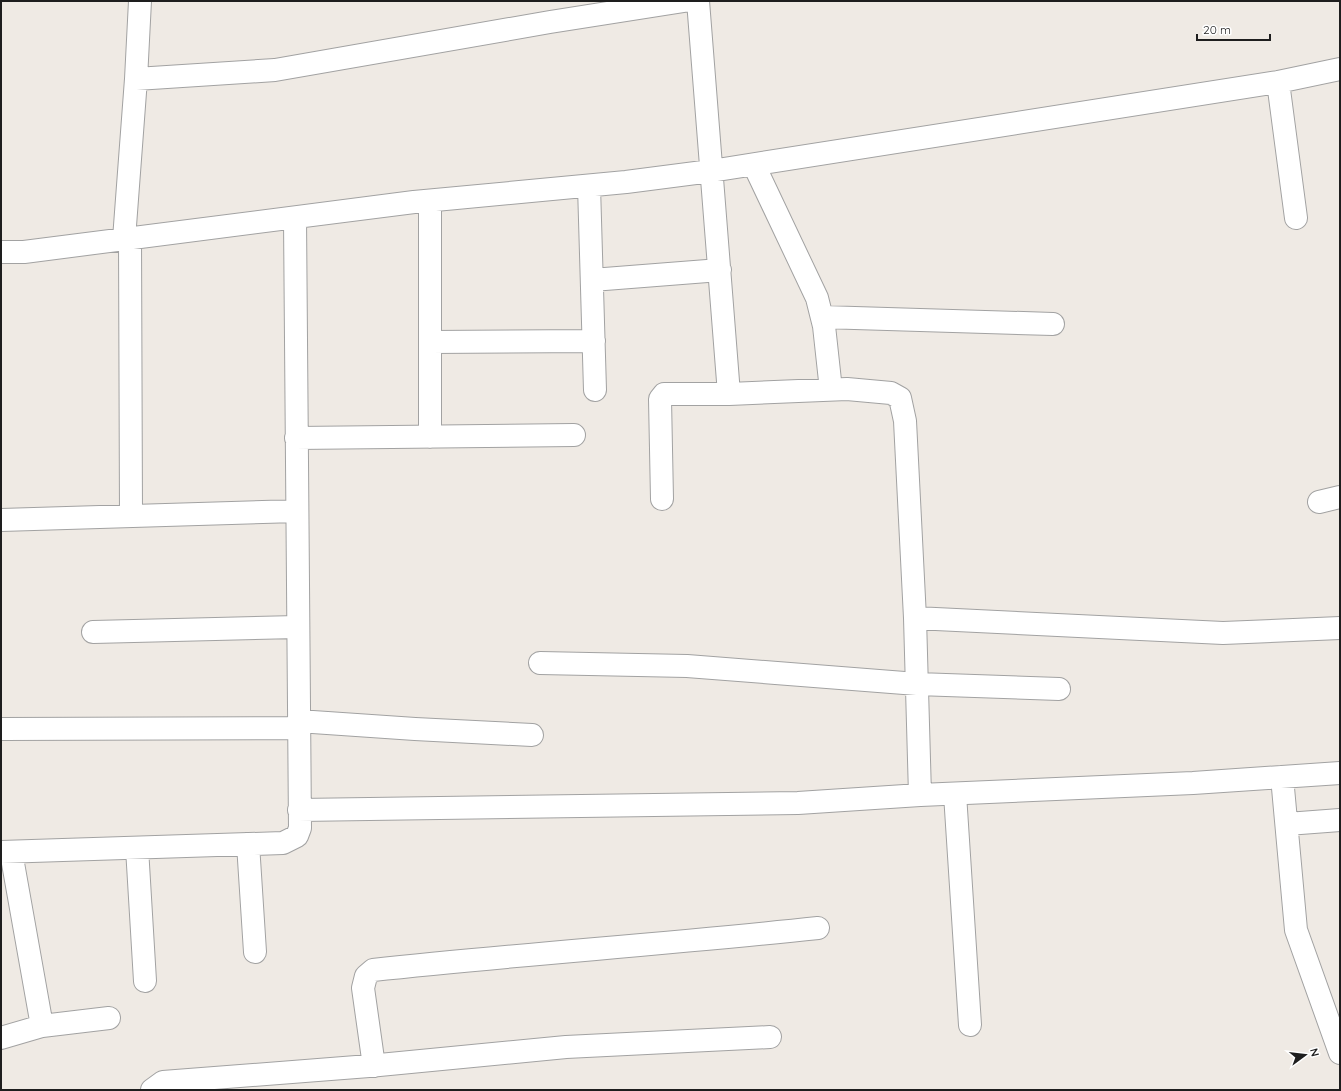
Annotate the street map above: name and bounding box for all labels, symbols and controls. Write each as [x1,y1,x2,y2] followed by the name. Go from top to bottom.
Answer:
[1197,16,1270,42] scale bar
[1203,22,1231,37] text: 20 m
[1285,1035,1325,1075] north arrow
[1307,1047,1322,1058] text: N

